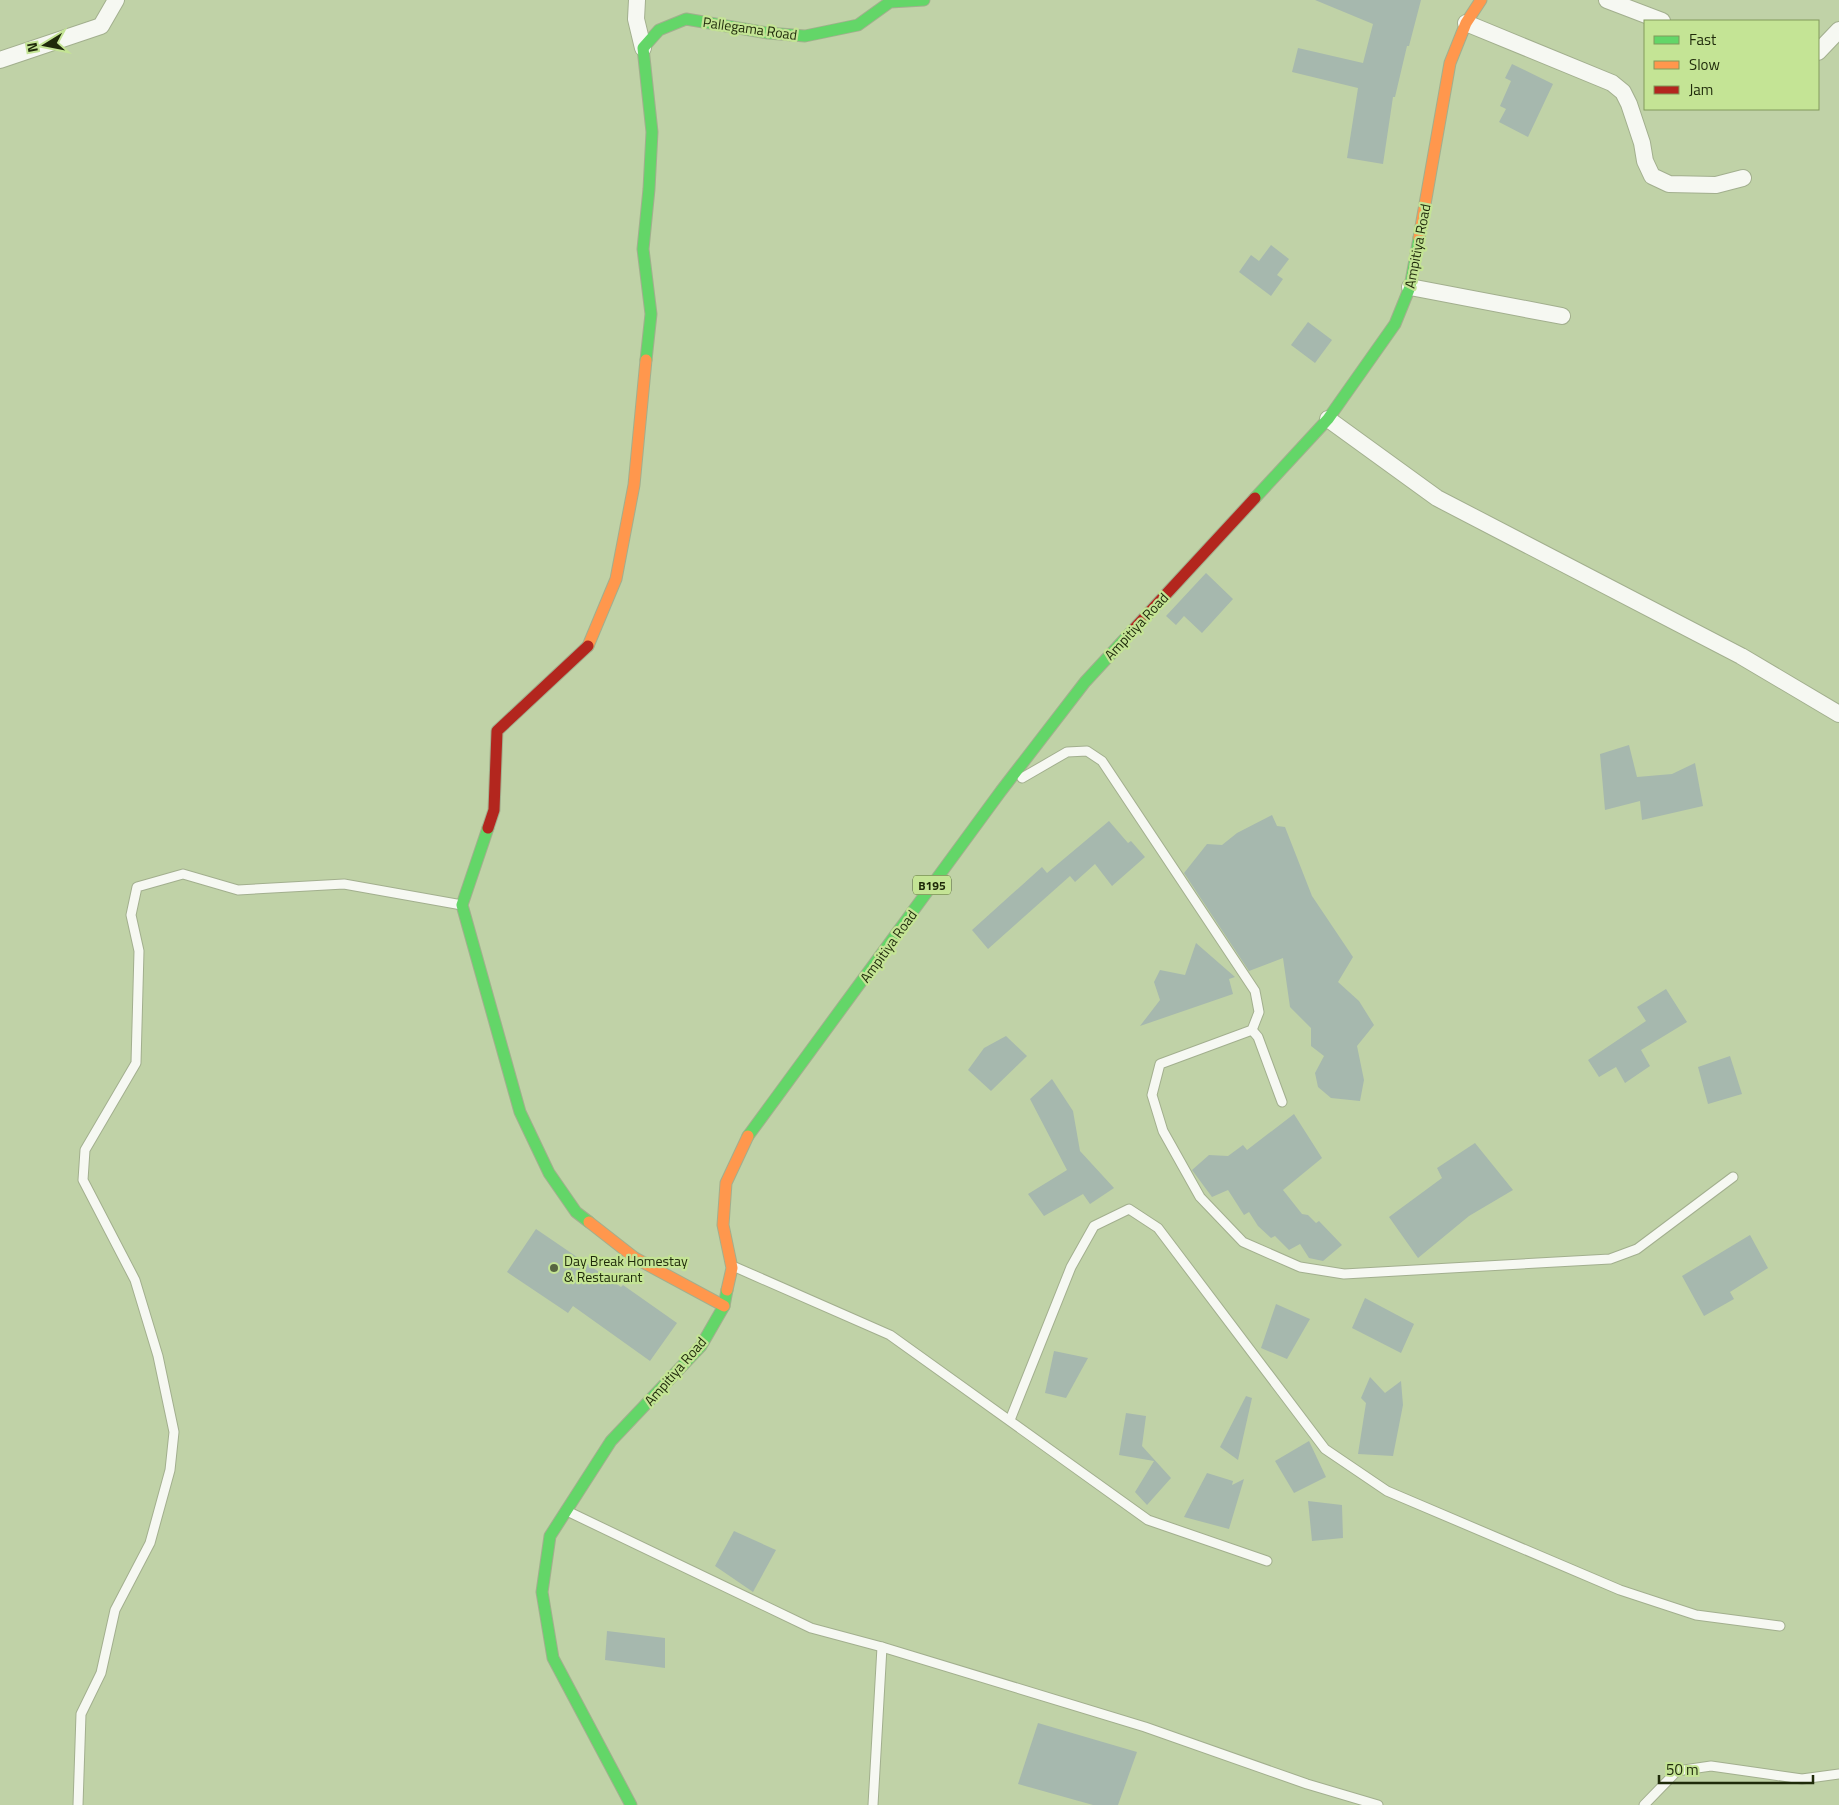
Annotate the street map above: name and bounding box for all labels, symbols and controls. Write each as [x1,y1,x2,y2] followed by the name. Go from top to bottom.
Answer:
[701,11,799,45] street label: Pallegama Road
[20,20,70,70] north arrow
[1644,20,1819,110] legend
[1689,28,1717,51] text: Fast
[21,41,43,54] text: N
[1689,53,1720,76] text: Slow
[1689,78,1713,101] text: Jam
[1399,202,1435,290] street label: Ampitiya Road
[1099,588,1173,664] street label: Ampitiya Road
[913,876,951,894] road number: B195
[854,905,922,987] street label: Ampitiya Road
[564,1250,688,1287] place label: Day Break Homestay & Restaurant
[548,1262,560,1274] marker: Day Break Homestay & Restaurant
[639,1332,711,1410] street label: Ampitiya Road
[1659,1752,1813,1784] scale bar
[1666,1758,1699,1781] text: 50 m

